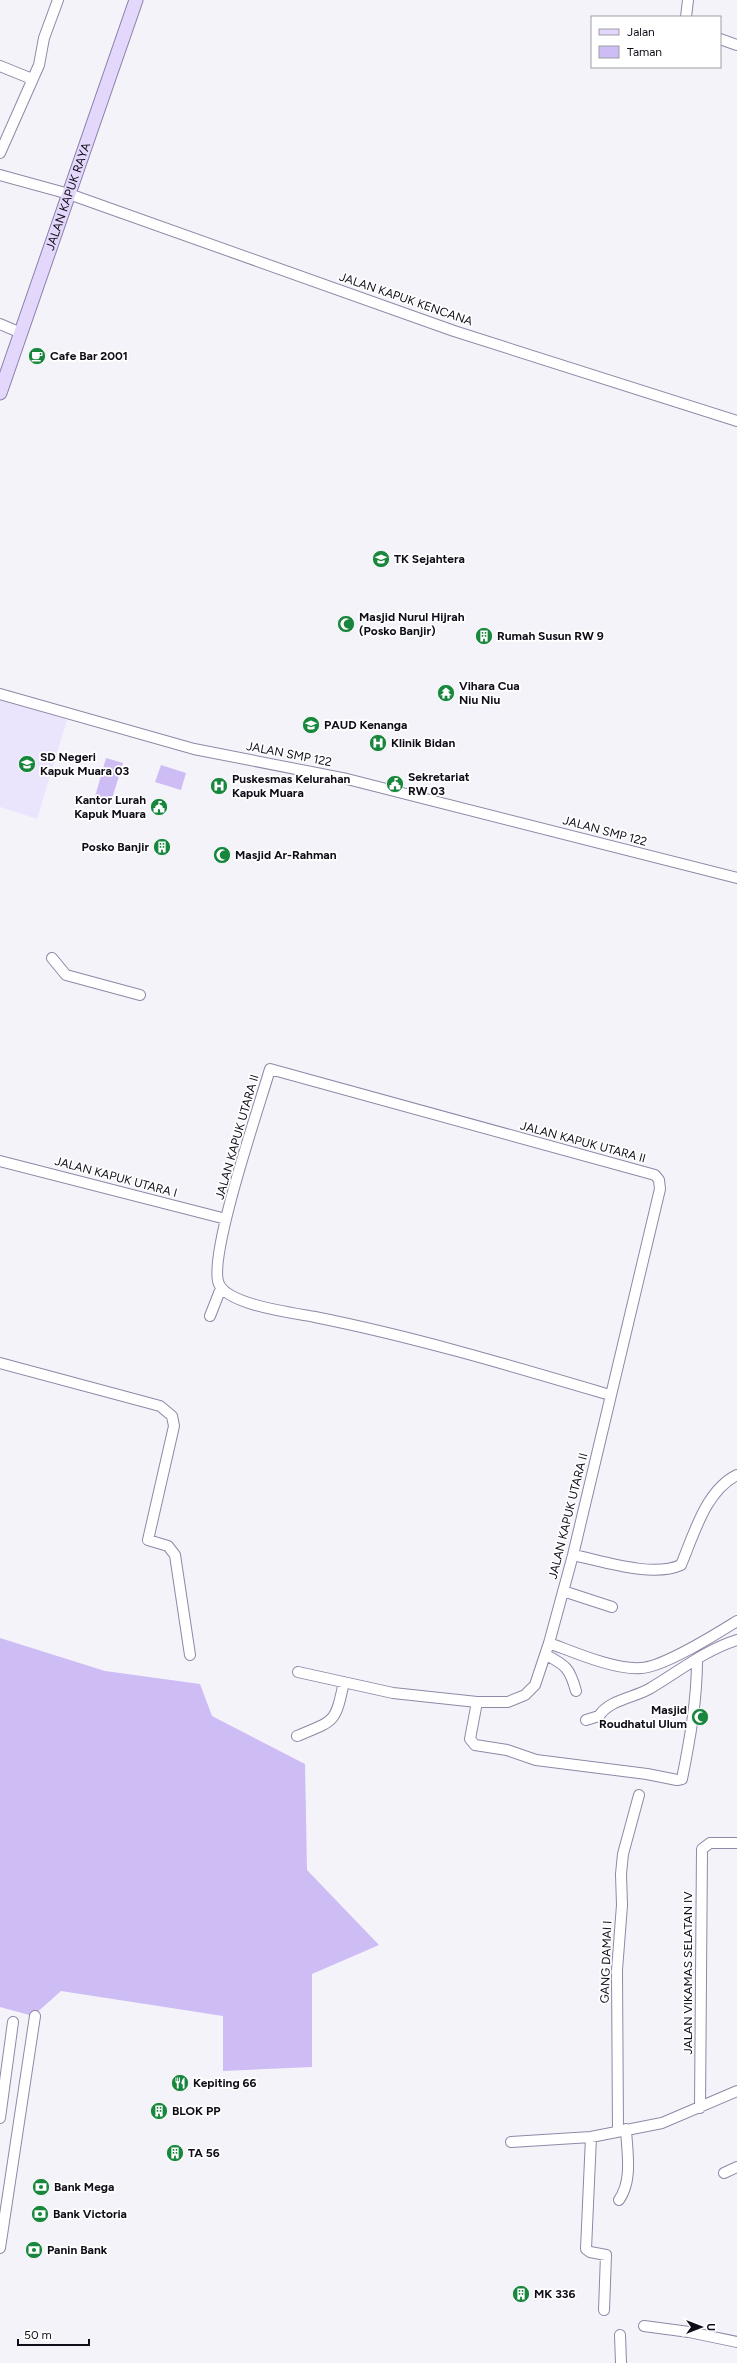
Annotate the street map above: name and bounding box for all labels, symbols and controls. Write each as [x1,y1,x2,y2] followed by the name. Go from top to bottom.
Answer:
[591,16,721,68] legend
[627,25,655,39] text: Jalan
[627,45,662,59] text: Taman
[43,141,93,252] street label: JALAN KAPUK RAYA
[338,270,474,328] street label: JALAN KAPUK KENCANA
[27,346,47,366] cafe icon: Cafe Bar 2001
[50,349,128,363] place label: Cafe Bar 2001
[371,549,391,569] school or university icon: TK Sejahtera
[394,552,465,566] place label: TK Sejahtera
[359,610,465,638] place label: Masjid Nurul Hijrah (Posko Banjir)
[336,614,356,634] mosque icon: Masjid Nurul Hijrah (Posko Banjir)
[474,626,494,646] building icon: Rumah Susun RW 9
[497,629,604,643] place label: Rumah Susun RW 9
[459,679,520,707] place label: Vihara Cua Niu Niu
[436,683,456,703] temple icon: Vihara Cua Niu Niu
[301,715,321,735] school or university icon: PAUD Kenanga
[324,718,407,732] place label: PAUD Kenanga
[368,733,388,753] hospital icon: Klinik Bidan
[391,736,455,750] place label: Klinik Bidan
[245,739,333,769] street label: JALAN SMP 122
[40,750,129,778] place label: SD Negeri Kapuk Muara 03
[17,754,37,774] school or university icon: SD Negeri Kapuk Muara 03
[408,770,470,798] place label: Sekretariat RW 03
[232,772,351,800] place label: Puskesmas Kelurahan Kapuk Muara
[385,774,405,794] public building icon: Sekretariat RW 03
[209,776,229,796] hospital icon: Puskesmas Kelurahan Kapuk Muara
[74,793,146,821] place label: Kantor Lurah Kapuk Muara
[149,797,169,817] public building icon: Kantor Lurah Kapuk Muara
[561,813,649,849] street label: JALAN SMP 122
[152,837,172,857] building icon: Posko Banjir
[82,840,149,854] place label: Posko Banjir
[212,845,232,865] mosque icon: Masjid Ar-Rahman
[235,848,337,862] place label: Masjid Ar-Rahman
[212,1073,262,1201] street label: JALAN KAPUK UTARA II
[519,1118,647,1166] street label: JALAN KAPUK UTARA II
[53,1154,179,1200] street label: JALAN KAPUK UTARA I
[546,1451,590,1581] street label: JALAN KAPUK UTARA II
[599,1703,687,1731] place label: Masjid Roudhatul Ulum
[690,1707,710,1727] mosque icon: Masjid Roudhatul Ulum
[681,1891,695,2054] street label: JALAN VIKAMAS SELATAN IV
[598,1920,614,2004] street label: GANG DAMAI I
[170,2073,190,2093] restaurant icon: Kepiting 66
[193,2076,256,2090] place label: Kepiting 66
[149,2101,169,2121] building icon: BLOK PP
[172,2104,221,2118] place label: BLOK PP
[165,2143,185,2163] building icon: TA 56
[188,2146,220,2160] place label: TA 56
[31,2177,51,2197] bank icon: Bank Mega
[54,2180,114,2194] place label: Bank Mega
[30,2204,50,2224] bank icon: Bank Victoria
[53,2207,127,2221] place label: Bank Victoria
[24,2240,44,2260] bank icon: Panin Bank
[47,2243,108,2257] place label: Panin Bank
[511,2284,531,2304] building icon: MK 336
[534,2287,575,2301] place label: MK 336
[681,2307,721,2347] north arrow
[18,2321,89,2347] scale bar
[704,2323,717,2331] text: U
[24,2328,52,2342] text: 50 m

